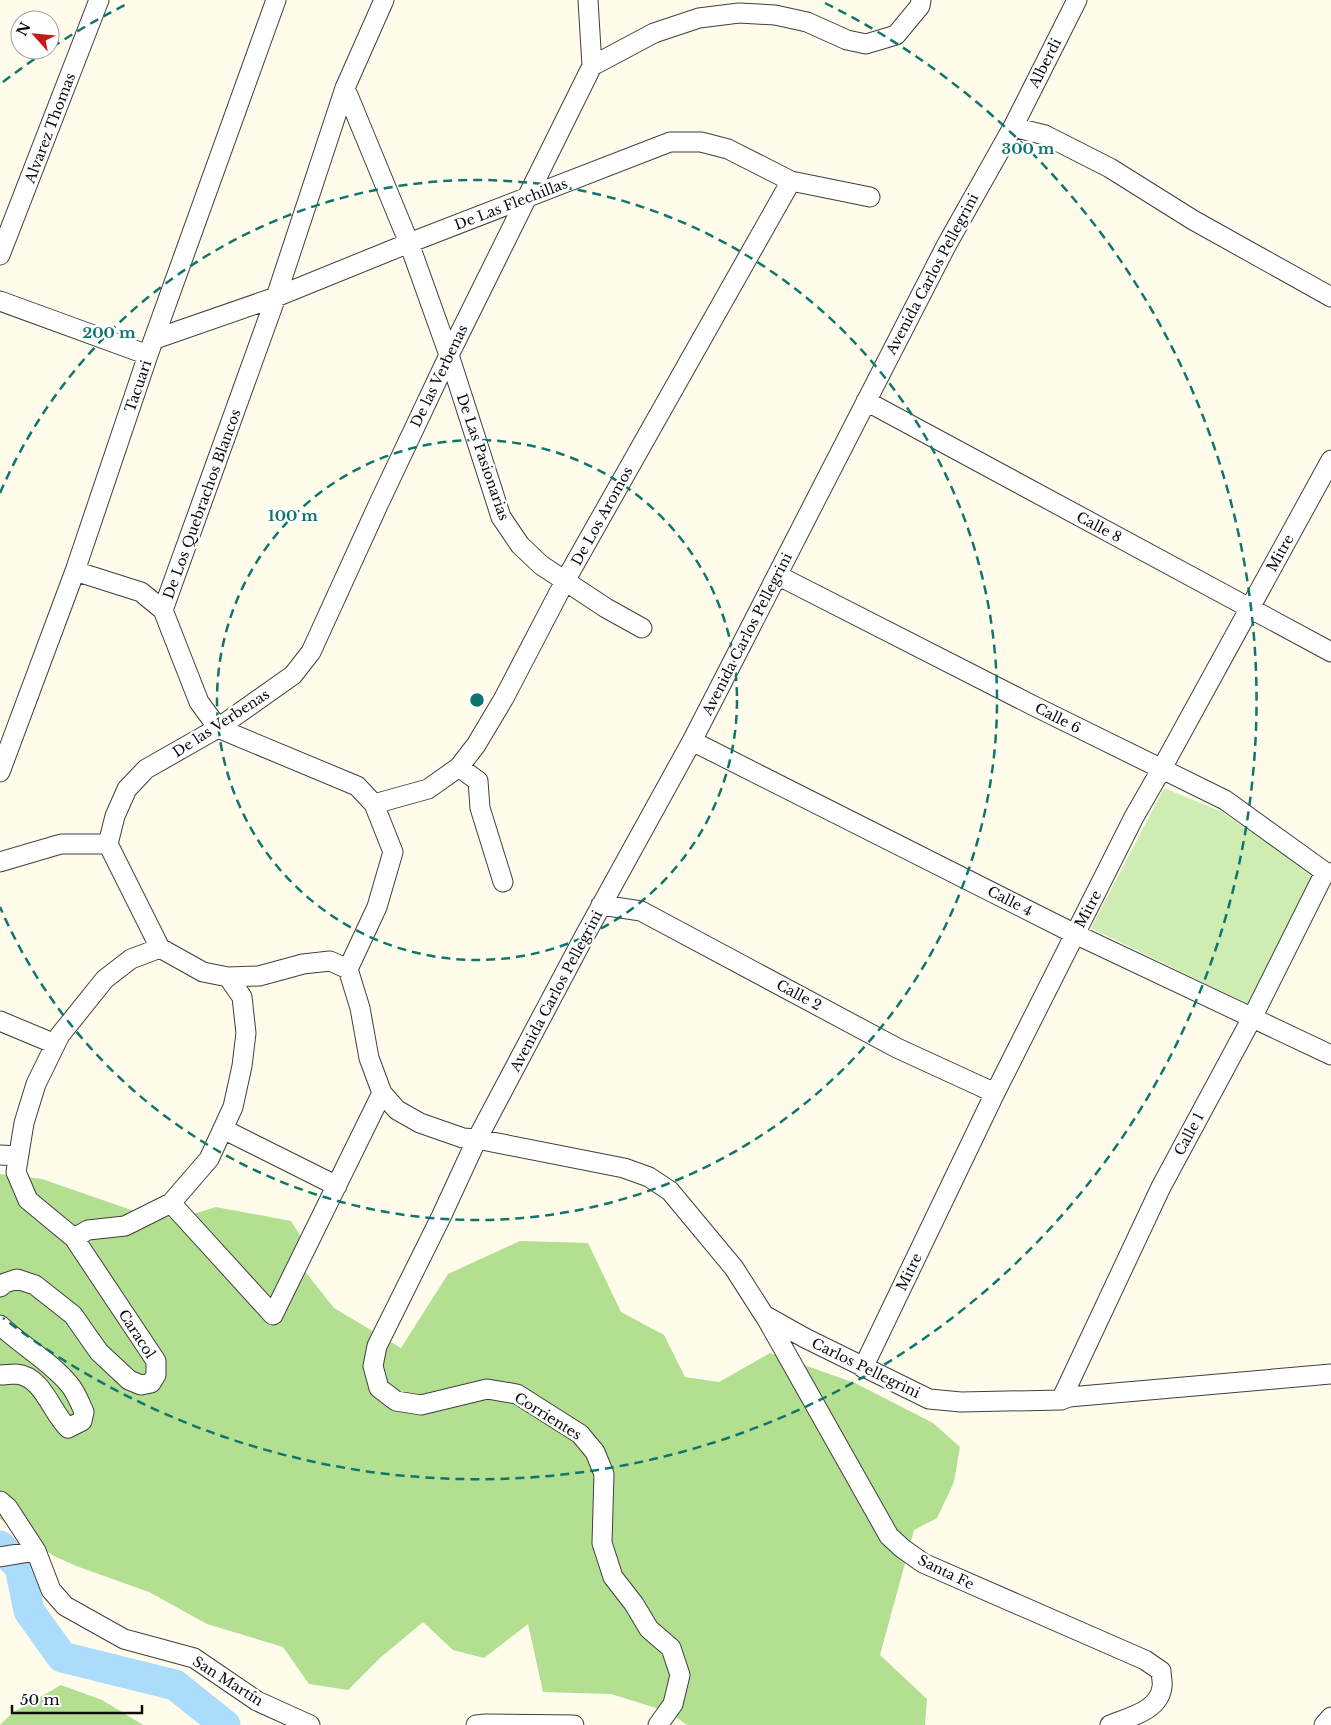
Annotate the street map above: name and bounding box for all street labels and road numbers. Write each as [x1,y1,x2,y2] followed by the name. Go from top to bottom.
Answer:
[1024,35,1065,92] street label: Alberdi
[20,70,79,187] street label: Alvarez Thomas
[452,174,570,234] street label: De Las Flechillas
[881,190,982,359] street label: Avenida Carlos Pellegrini
[406,322,472,430] street label: De las Verbenas
[121,358,155,414] street label: Tacuari
[453,391,513,523] street label: De Las Pasionarias
[159,407,245,601] street label: De Los Quebrachos Blancos
[567,463,637,569] street label: De Los Aromos
[1073,508,1125,546] street label: Calle 8
[1262,531,1298,575] street label: Mitre
[698,549,796,719] street label: Avenida Carlos Pellegrini
[169,685,273,761] street label: De las Verbenas
[1032,699,1084,737] street label: Calle 6
[984,882,1036,920] street label: Calle 4
[1071,887,1105,931] street label: Mitre
[505,907,606,1076] street label: Avenida Carlos Pellegrini
[773,976,825,1014] street label: Calle 2
[1170,1109,1208,1159] street label: Calle 1
[892,1250,926,1294] street label: Mitre
[115,1306,160,1362] street label: Caracol
[809,1334,923,1402] street label: Carlos Pellegrini
[511,1388,585,1444] street label: Corrientes
[915,1551,977,1593] street label: Santa Fe
[189,1652,267,1710] street label: San Martín

